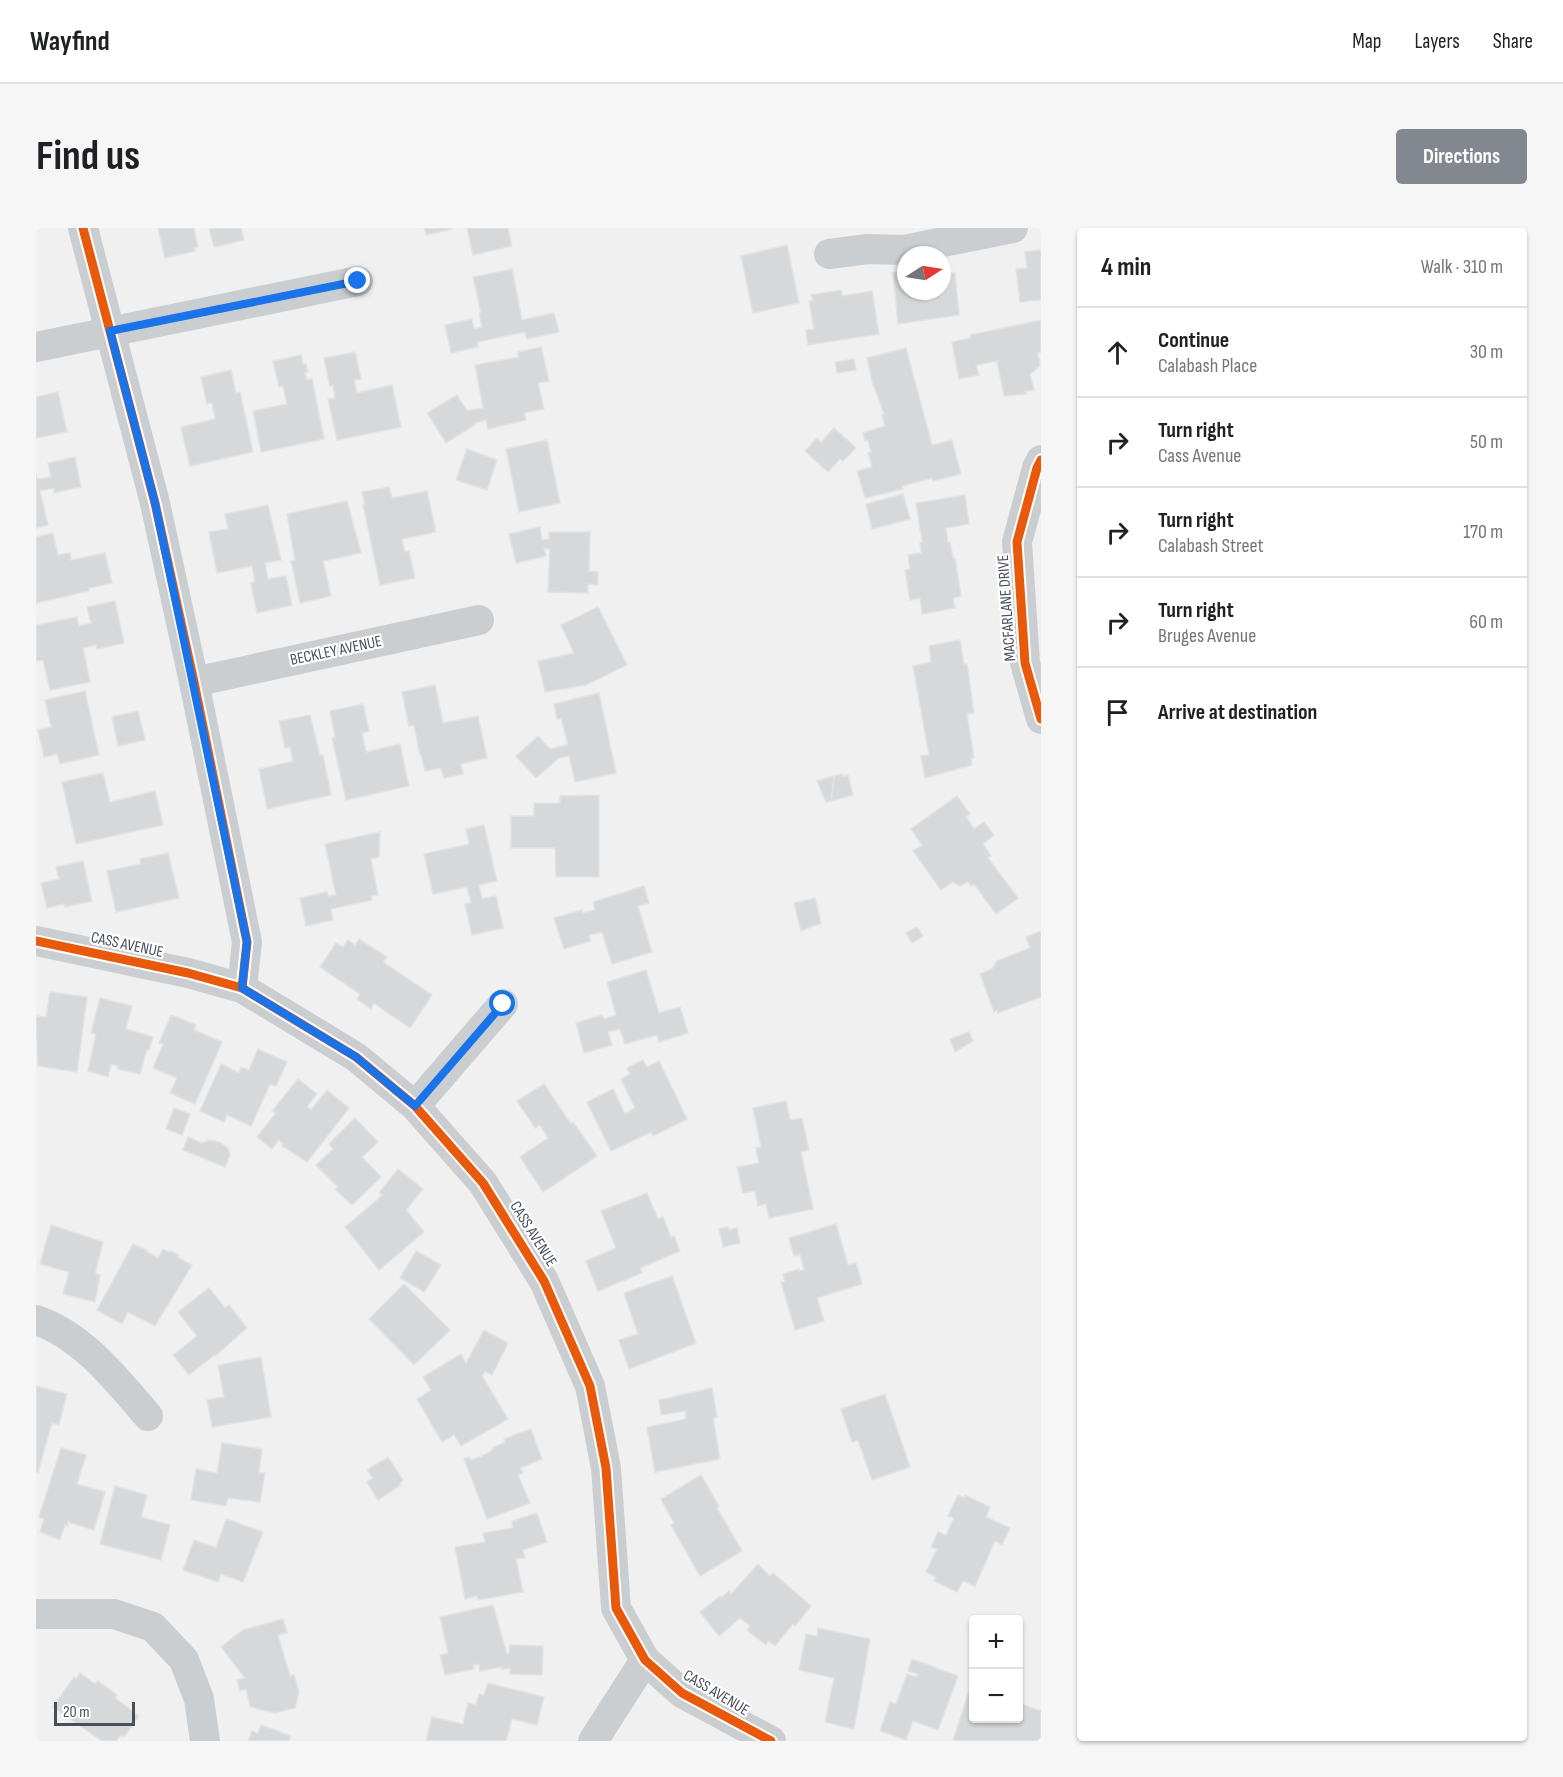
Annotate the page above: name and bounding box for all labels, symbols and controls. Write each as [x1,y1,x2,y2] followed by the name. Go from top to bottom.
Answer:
[30,25,110,58] text: Wayfind
[1352,29,1381,54] text: Map
[1414,29,1460,54] text: Layers
[1493,29,1533,54] text: Share
[1396,129,1527,184] button: Directions
[36,131,140,182] text: Find us
[897,246,951,300] north arrow
[1101,252,1151,283] text: 4 min
[1421,255,1503,279] text: Walk · 310 m
[344,267,370,293] route end
[1158,327,1229,354] text: Continue
[1101,336,1134,369] icon: ahead
[1470,340,1503,364] text: 30 m
[1158,354,1257,378] text: Calabash Place
[1158,417,1234,444] text: Turn right
[1101,426,1134,459] icon: right
[1470,430,1503,454] text: 50 m
[1158,444,1241,468] text: Cass Avenue
[1158,507,1234,534] text: Turn right
[1101,516,1134,549] icon: right
[1463,520,1503,544] text: 170 m
[1158,534,1264,558] text: Calabash Street
[994,554,1020,662] street label: MACFARLANE DRIVE
[1158,597,1234,624] text: Turn right
[1101,606,1134,639] icon: right
[1469,610,1503,634] text: 60 m
[1158,624,1256,648] text: Bruges Avenue
[289,632,383,670] street label: BECKLEY AVENUE
[1101,696,1134,729] icon: arrive
[1158,699,1317,726] text: Arrive at destination
[89,928,165,962] street label: CASS AVENUE
[489,990,515,1016] route start
[505,1198,561,1270] street label: CASS AVENUE
[969,1615,1023,1723] map controls
[969,1615,1023,1669] button: +
[680,1666,752,1720] street label: CASS AVENUE
[969,1669,1023,1723] button: −
[54,1699,135,1726] scale bar
[63,1703,90,1722] text: 20 m

